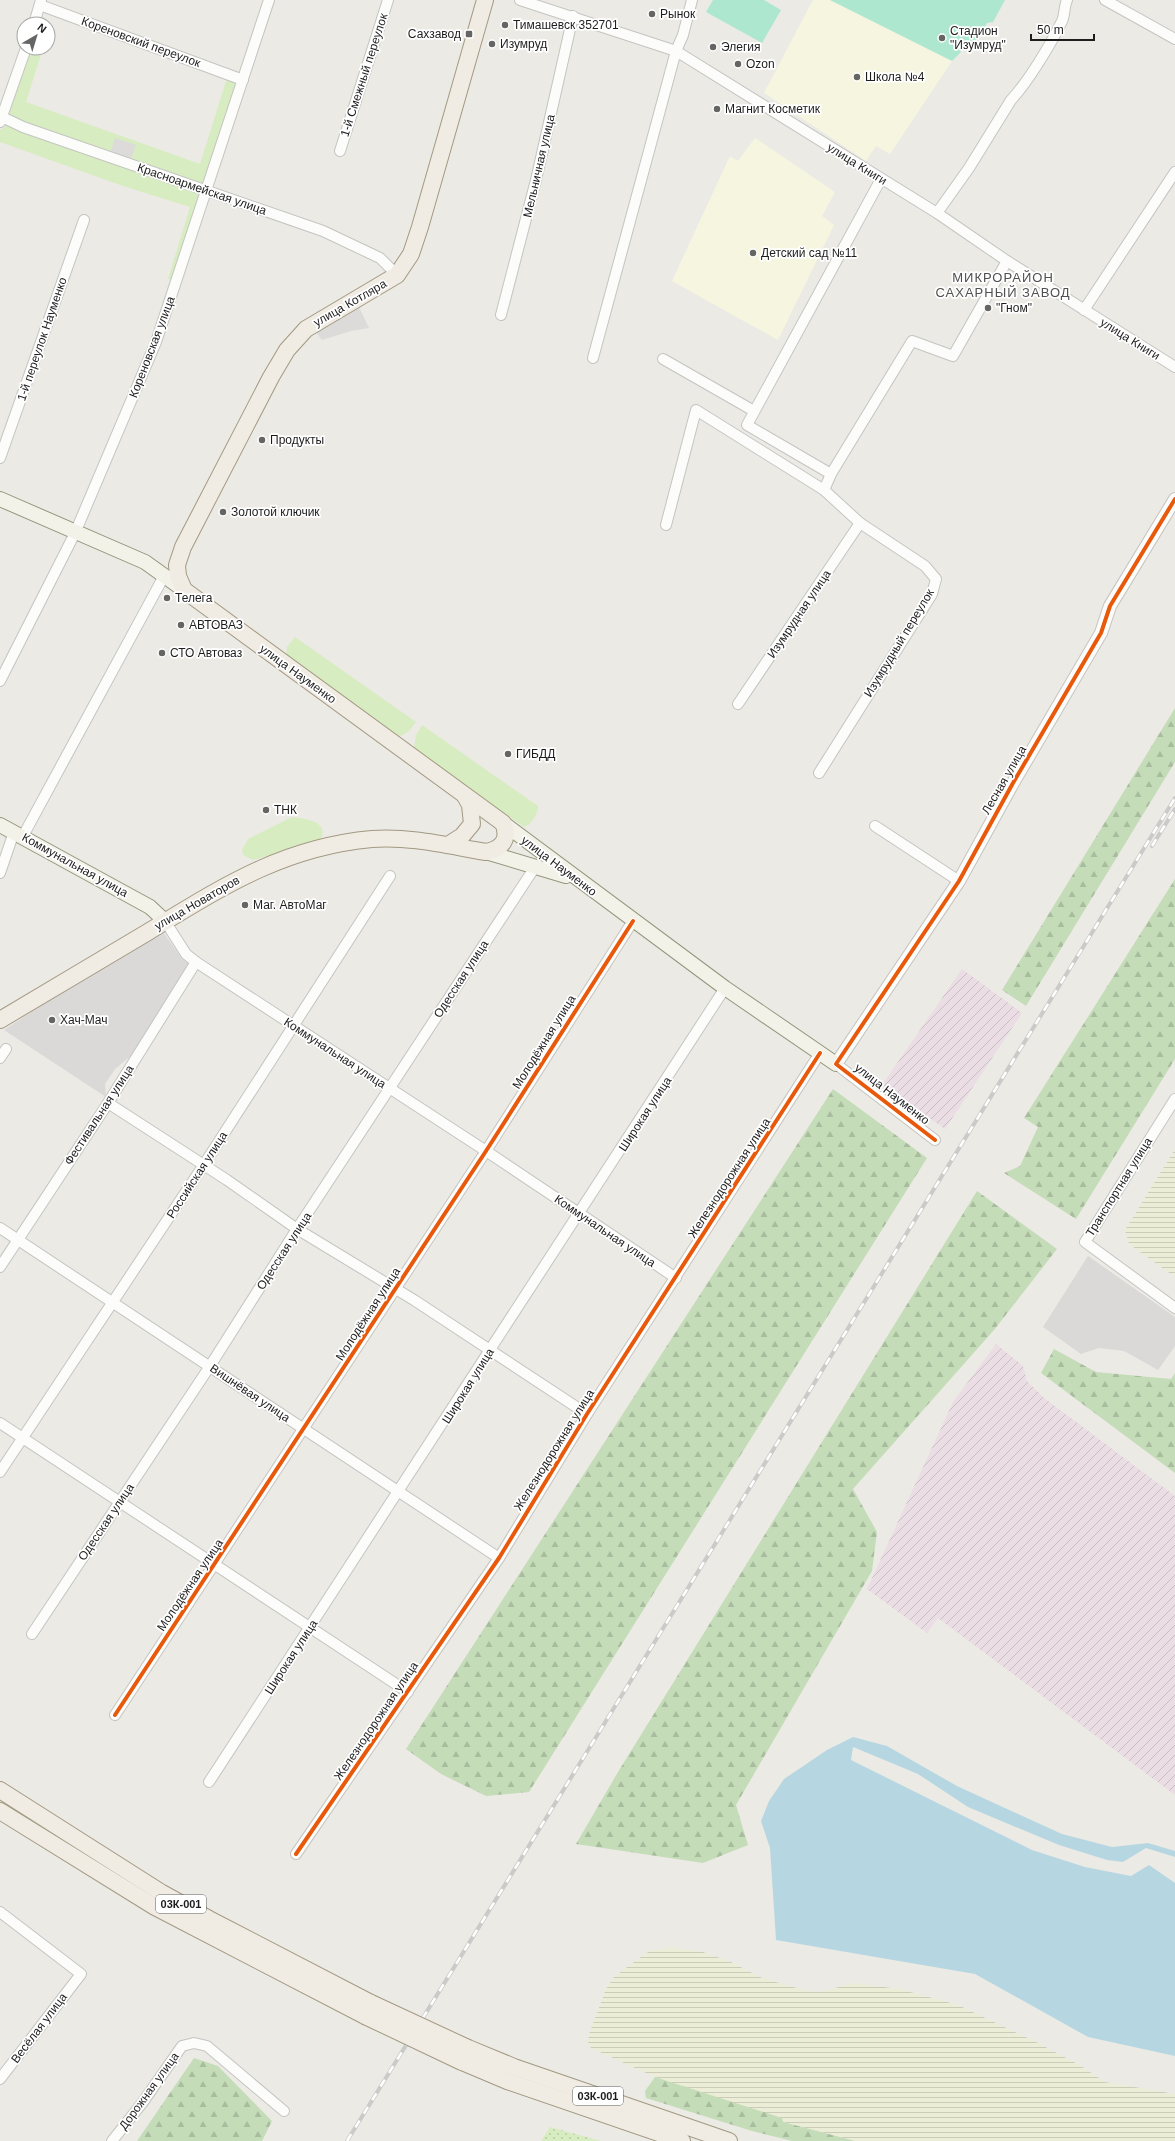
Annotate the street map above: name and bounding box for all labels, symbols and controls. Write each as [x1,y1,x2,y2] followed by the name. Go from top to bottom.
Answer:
[660,7,696,21] place label: Рынок
[647,9,657,19] marker: Рынок
[337,11,391,138] street label: 1-й Смежный переулок
[80,14,203,70] street label: Кореновский переулок
[16,16,56,56] north arrow
[1031,16,1094,42] scale bar
[513,18,619,32] place label: Тимашевск 352701
[500,20,510,30] marker: Тимашевск 352701
[35,21,49,35] text: N
[1037,23,1064,37] text: 50 m
[950,24,1006,52] place label: Стадион "Изумруд"
[408,27,461,41] place label: Сахзавод
[464,29,474,39] marker: Сахзавод
[937,33,947,43] marker: Стадион "Изумруд"
[500,37,547,51] place label: Изумруд
[487,39,497,49] marker: Изумруд
[721,40,760,54] place label: Элегия
[708,42,718,52] marker: Элегия
[746,57,775,71] place label: Ozon
[733,59,743,69] marker: Ozon
[865,70,925,84] place label: Школа №4
[852,72,862,82] marker: Школа №4
[725,102,821,116] place label: Магнит Косметик
[712,104,722,114] marker: Магнит Косметик
[520,113,558,219] street label: Мельничная улица
[825,140,889,188] street label: улица Книги
[136,160,269,218] street label: Красноармейская улица
[761,246,857,260] place label: Детский сад №11
[748,248,758,258] marker: Детский сад №11
[935,270,1071,300] district label: МИКРОРАЙОН САХАРНЫЙ ЗАВОД
[14,275,70,403] street label: 1-й переулок Науменко
[311,276,389,330] street label: улица Котляра
[126,294,178,400] street label: Кореновская улица
[996,301,1032,315] place label: "Гном"
[983,303,993,313] marker: "Гном"
[1098,315,1162,363] street label: улица Книги
[270,433,324,447] place label: Продукты
[257,435,267,445] marker: Продукты
[231,505,320,519] place label: Золотой ключик
[218,507,228,517] marker: Золотой ключик
[764,567,834,661] street label: Изумрудная улица
[861,586,937,700] street label: Изумрудный переулок
[175,591,213,605] place label: Телега
[162,593,172,603] marker: Телега
[189,618,243,632] place label: АВТОВАЗ
[176,620,186,630] marker: АВТОВАЗ
[257,642,339,707] street label: улица Науменко
[170,646,243,660] place label: СТО Автоваз
[157,648,167,658] marker: СТО Автоваз
[979,743,1029,817] street label: Лесная улица
[516,747,555,761] place label: ГИБДД
[503,749,513,759] marker: ГИБДД
[274,803,297,817] place label: ТНК
[261,805,271,815] marker: ТНК
[20,830,131,900] street label: Коммунальная улица
[518,833,600,899] street label: улица Науменко
[152,873,242,933] street label: улица Новаторов
[253,898,327,912] place label: Маг. АвтоМаг
[240,900,250,910] marker: Маг. АвтоМаг
[431,937,491,1020] street label: Одесская улица
[509,992,579,1091] street label: Молодёжная улица
[60,1013,107,1027] place label: Хач-Мач
[47,1015,57,1025] marker: Хач-Мач
[281,1015,389,1091] street label: Коммунальная улица
[852,1060,932,1128] street label: улица Науменко
[61,1062,137,1168] street label: Фестивальная улица
[616,1074,674,1154] street label: Широкая улица
[685,1115,773,1241] street label: Железнодорожная улица
[164,1129,230,1221] street label: Российская улица
[1083,1135,1155,1239] street label: Транспортная улица
[552,1192,658,1270] street label: Коммунальная улица
[254,1209,314,1292] street label: Одесская улица
[333,1265,403,1363] street label: Молодёжная улица
[439,1346,497,1426] street label: Широкая улица
[207,1361,293,1425] street label: Вишнёвая улица
[511,1387,597,1513] street label: Железнодорожная улица
[75,1481,137,1563] street label: Одесская улица
[154,1536,226,1634] street label: Молодёжная улица
[262,1617,320,1697] street label: Широкая улица
[331,1659,421,1783] street label: Железнодорожная улица
[156,1895,206,1913] road number: 03К-001
[8,1990,70,2066] street label: Весёлая улица
[116,2049,182,2132] street label: Дорожная улица
[573,2087,623,2105] road number: 03К-001

